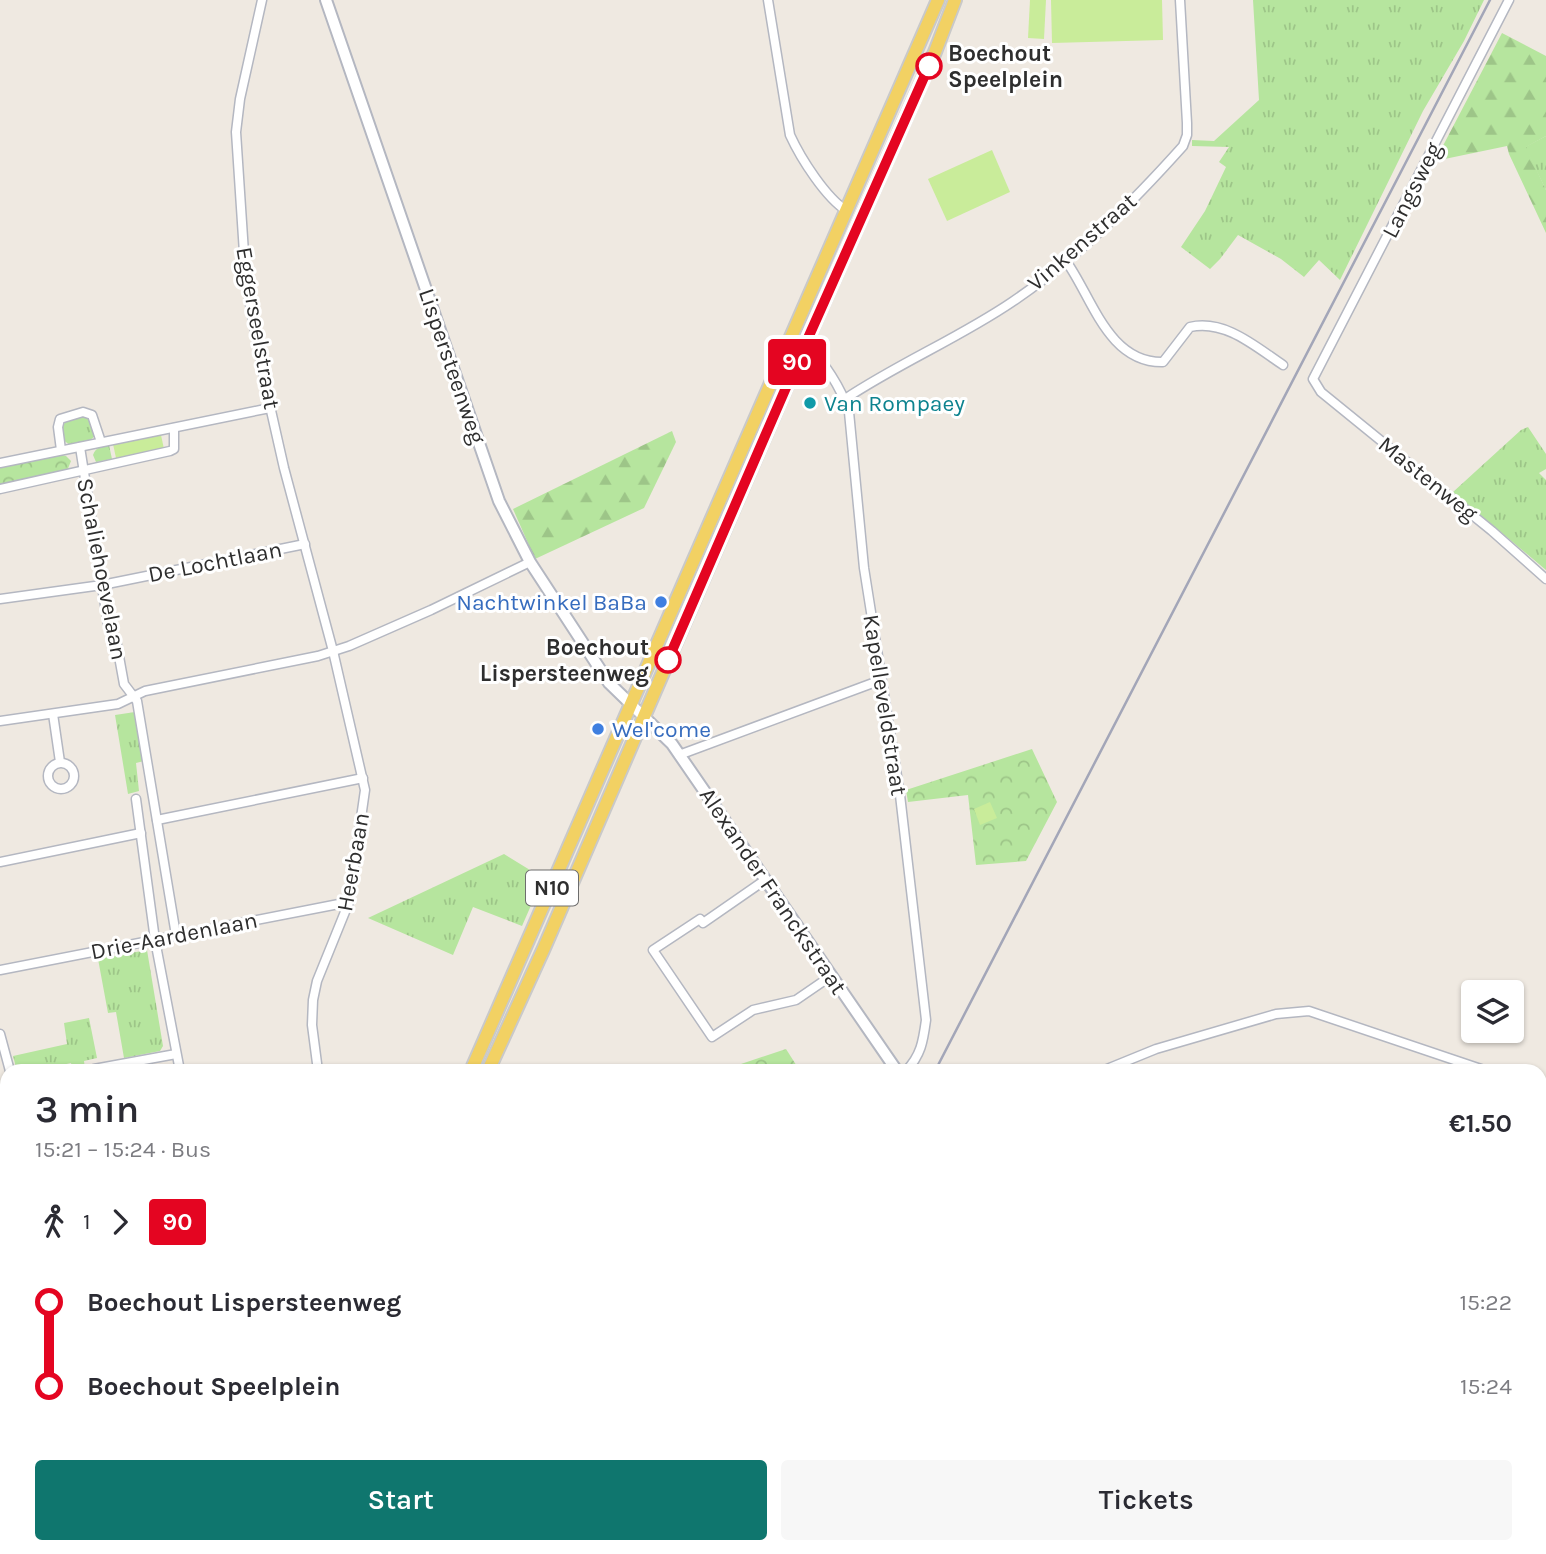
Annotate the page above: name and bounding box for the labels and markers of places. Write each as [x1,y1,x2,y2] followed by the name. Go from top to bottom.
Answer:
[948,40,1063,93] place label: Boechout Speelplein
[916,53,942,79] marker: Boechout Speelplein
[824,390,965,417] place label: Van Rompaey
[802,395,818,411] marker: Van Rompaey
[456,589,647,616] place label: Nachtwinkel BaBa
[653,594,669,610] marker: Nachtwinkel BaBa
[480,634,649,687] place label: Boechout Lispersteenweg
[655,647,681,673] marker: Boechout Lispersteenweg
[612,716,711,743] place label: Wel'come
[590,721,606,737] marker: Wel'come

